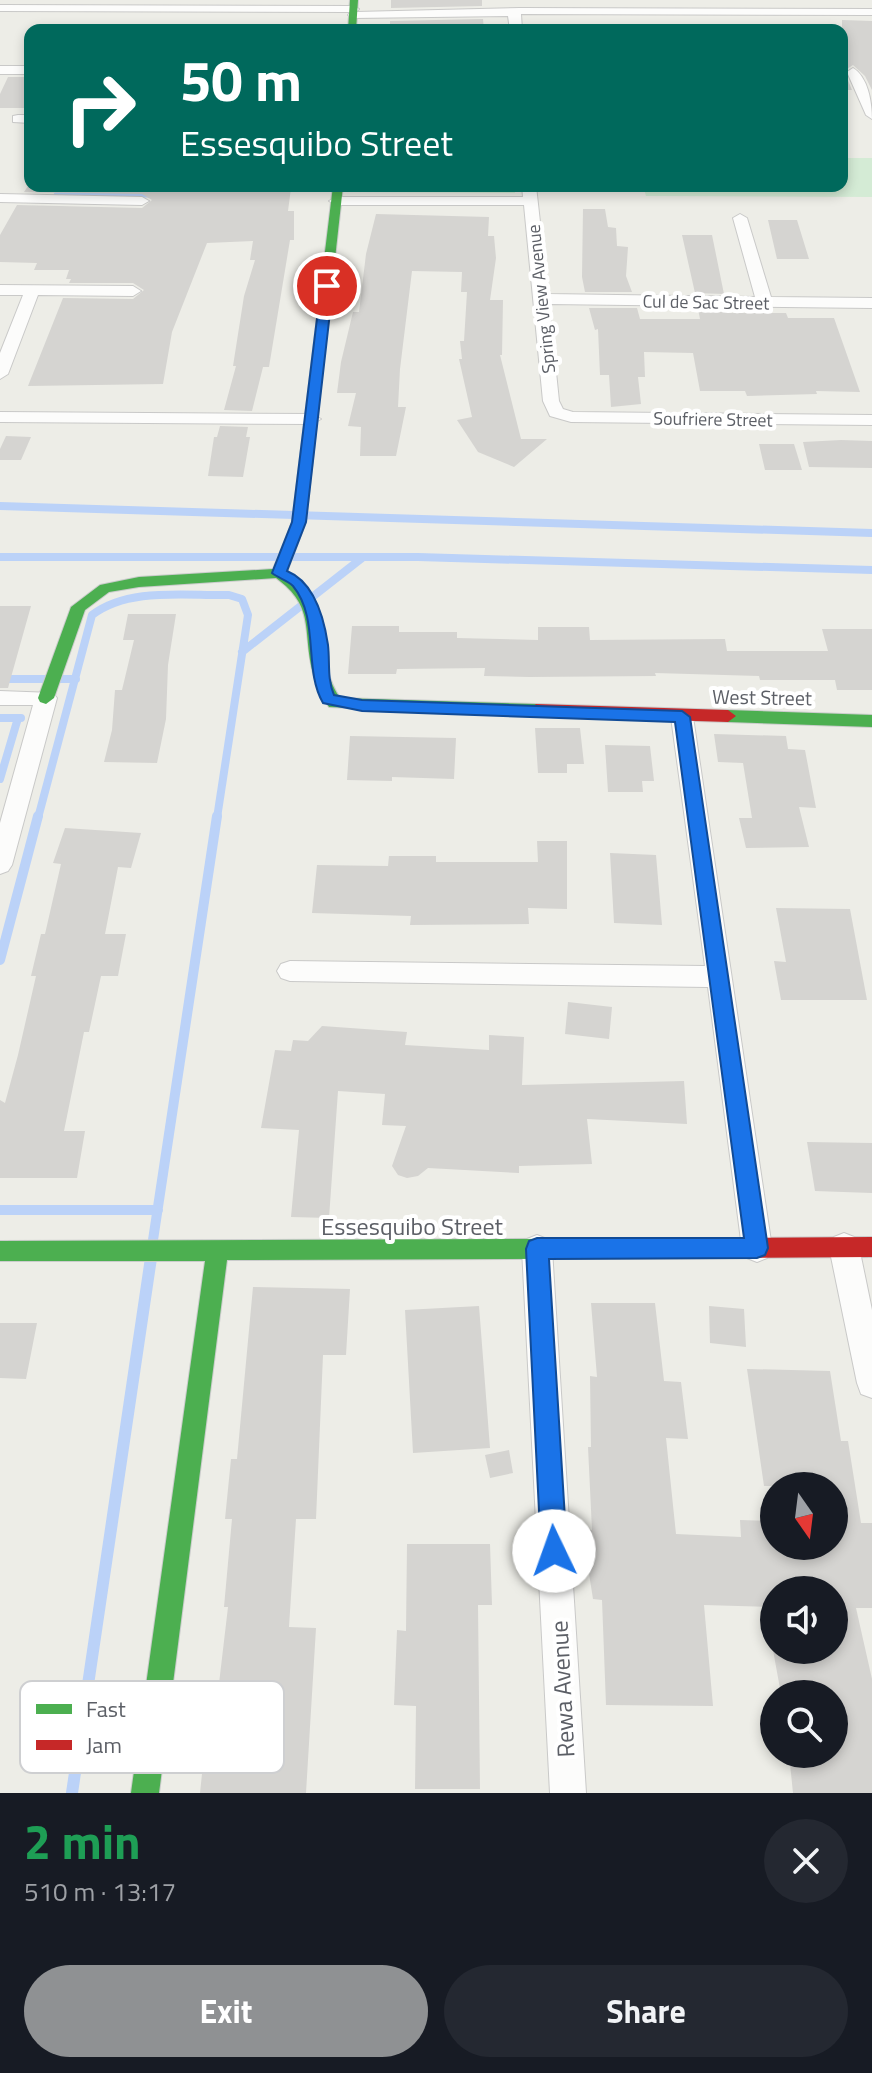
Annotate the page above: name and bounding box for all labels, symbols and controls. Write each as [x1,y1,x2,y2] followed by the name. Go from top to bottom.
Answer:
[180,38,302,123] text: 50 m
[48,56,152,160] icon: right
[180,115,453,170] text: Essesquibo Street
[520,223,562,375] street label: Spring View Avenue
[293,252,361,320] pin
[305,264,349,308] icon: arrive
[642,287,770,317] street label: Cul de Sac Street
[653,404,774,434] street label: Soufriere Street
[712,681,812,713] street label: West Street
[321,1208,504,1244] street label: Essesquibo Street
[760,1472,848,1560] north arrow
[760,1472,848,1768] map controls
[512,1509,596,1593] position arrow
[760,1576,848,1664] button: sound
[540,1620,584,1758] street label: Rewa Avenue
[760,1680,848,1768] button: search
[20,1681,284,1773] legend
[86,1692,126,1726] text: Fast
[86,1728,122,1762] text: Jam
[24,1805,141,1878] text: 2 min
[764,1819,848,1903] button: close
[24,1872,176,1911] text: 510 m · 13:17
[24,1965,428,2057] button: Exit
[444,1965,848,2057] button: Share

